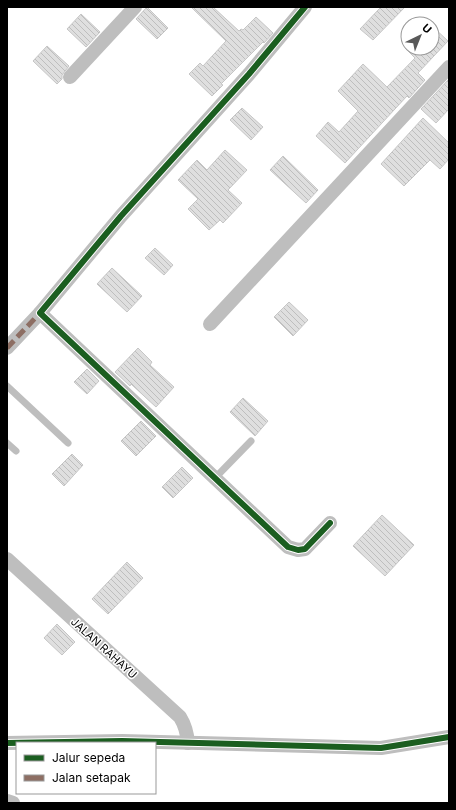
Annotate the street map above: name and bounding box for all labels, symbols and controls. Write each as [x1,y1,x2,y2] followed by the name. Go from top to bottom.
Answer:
[400,16,440,56] north arrow
[419,21,435,37] text: U
[68,615,140,681] street label: JALAN RAHAYU
[16,742,156,794] legend
[52,750,125,765] text: Jalur sepeda
[52,770,131,785] text: Jalan setapak

